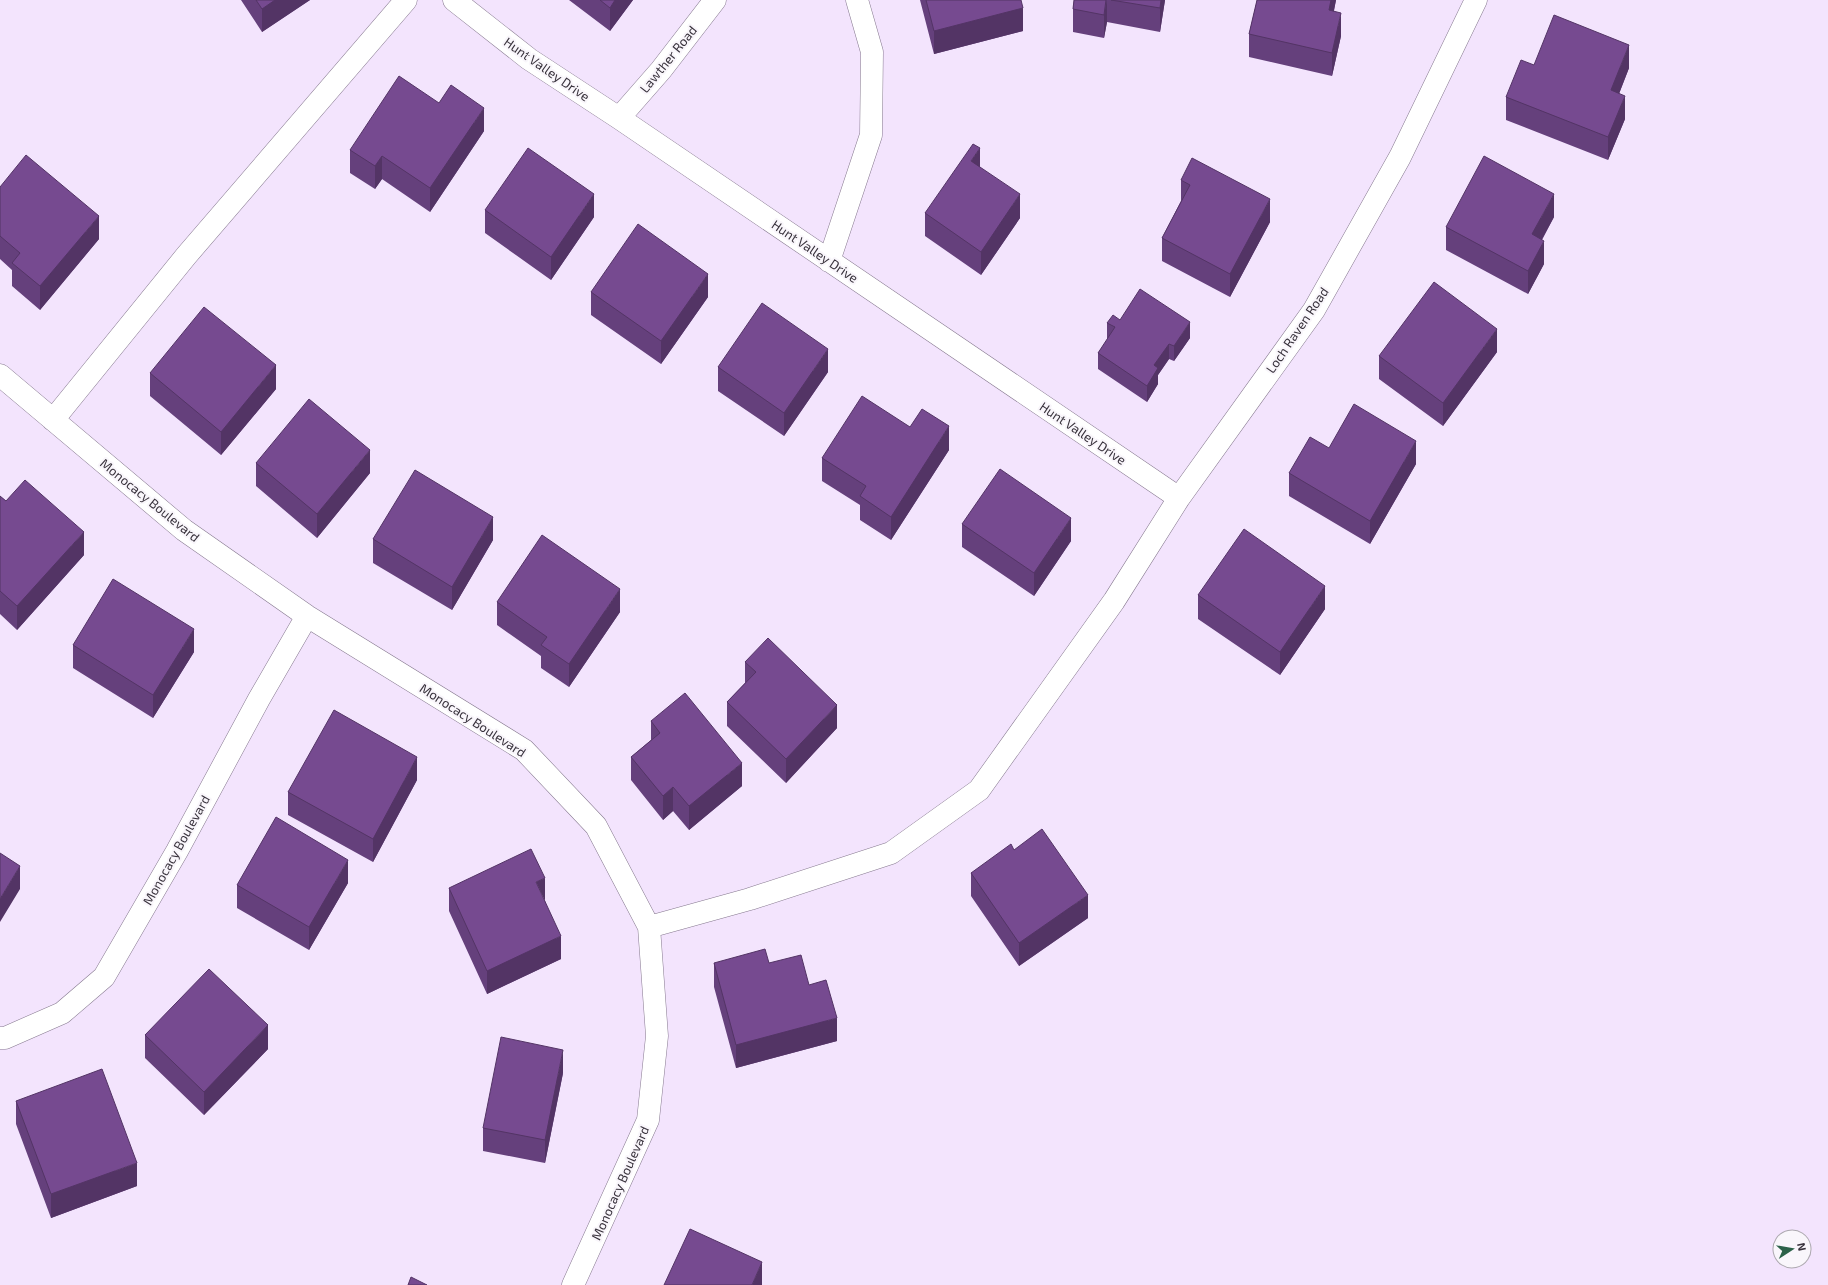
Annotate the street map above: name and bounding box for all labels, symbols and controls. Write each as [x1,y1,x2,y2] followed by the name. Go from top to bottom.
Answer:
[636,22,700,96] street label: Lawther Road
[501,34,593,104] street label: Hunt Valley Drive
[769,216,861,286] street label: Hunt Valley Drive
[1262,284,1332,376] street label: Loch Raven Road
[1037,398,1129,468] street label: Hunt Valley Drive
[97,455,203,545] street label: Monocacy Boulevard
[417,680,529,760] street label: Monocacy Boulevard
[139,792,213,908] street label: Monocacy Boulevard
[588,1123,652,1243] street label: Monocacy Boulevard
[1772,1229,1812,1269] north arrow
[1795,1242,1809,1252] text: N

